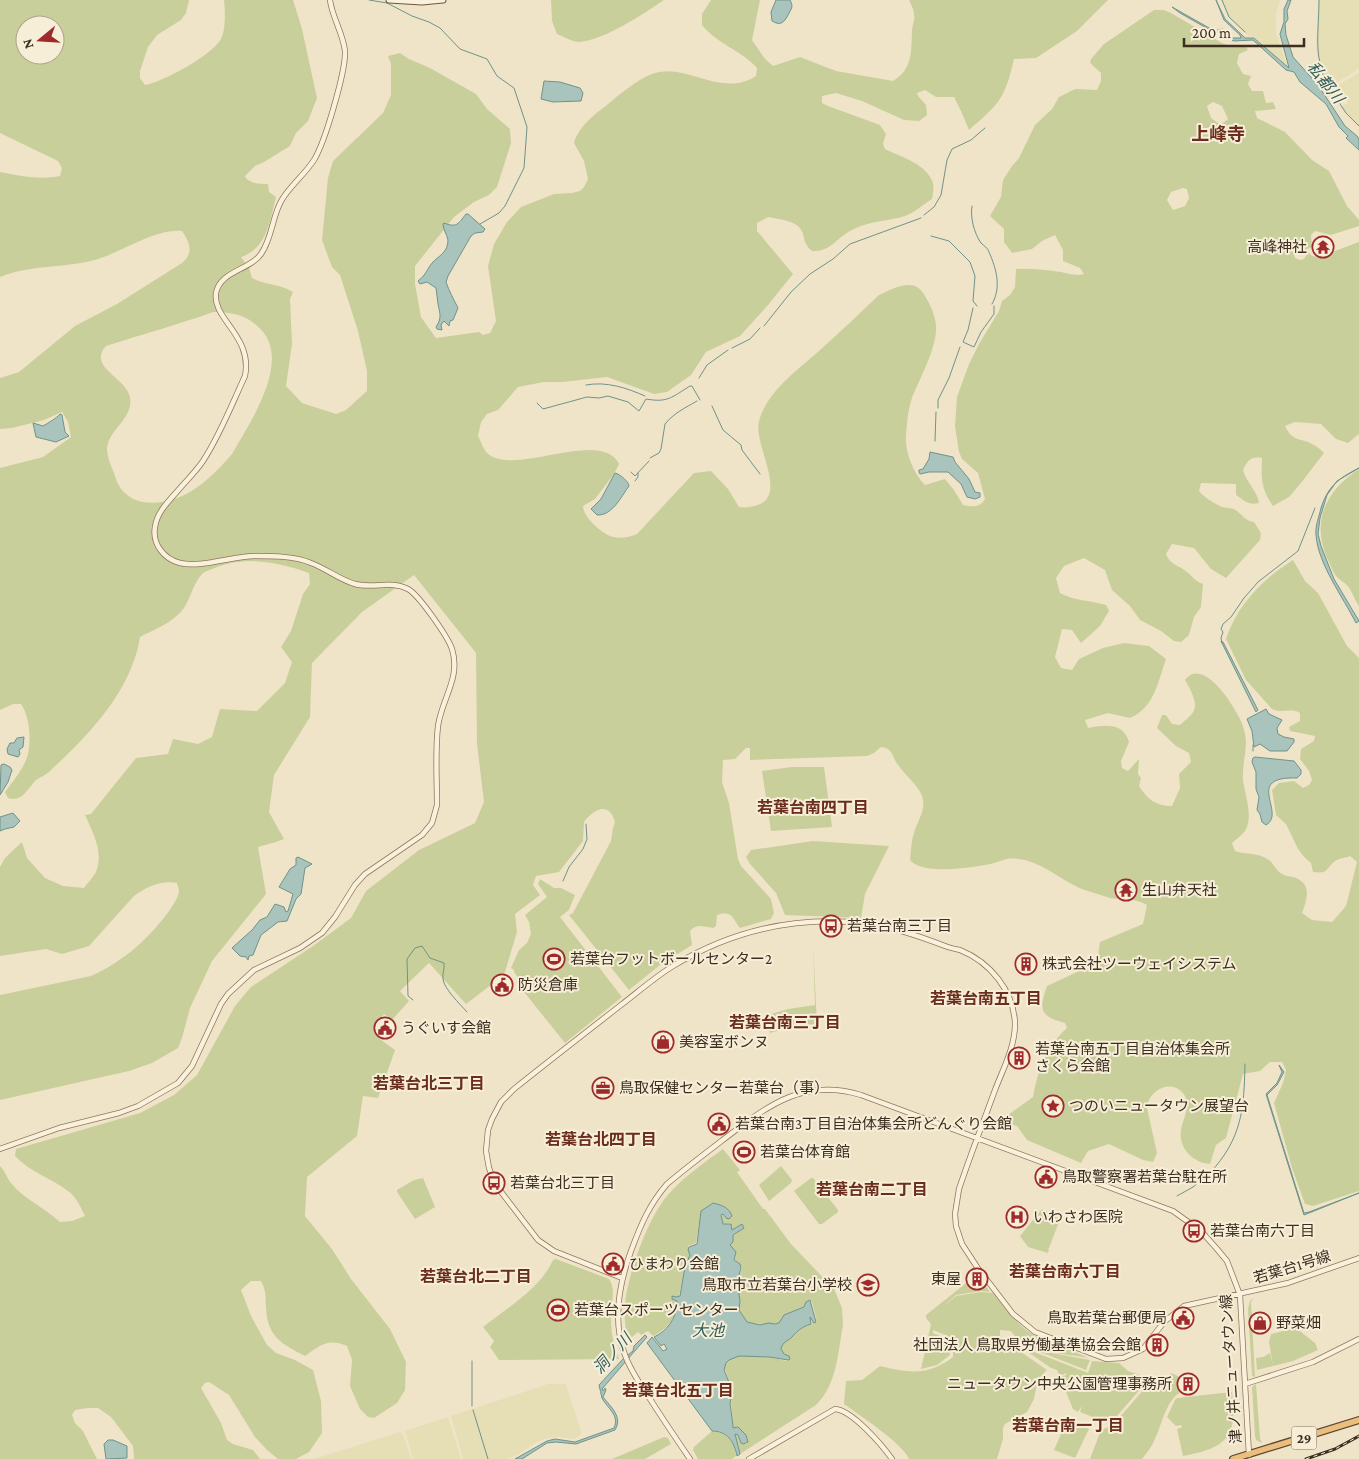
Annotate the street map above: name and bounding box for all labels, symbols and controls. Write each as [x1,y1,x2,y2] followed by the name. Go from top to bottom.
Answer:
[15,15,65,65] north arrow
[1184,15,1304,47] scale bar
[1192,25,1231,41] text: 200 m
[18,37,37,51] text: N
[1304,58,1348,108] water label: 私都川
[1191,124,1245,144] district label: 上峰寺
[1311,235,1335,259] temple icon: 高峰神社
[1247,238,1307,255] place label: 高峰神社
[757,799,869,816] district label: 若葉台南四丁目
[1114,878,1138,902] temple icon: 生山弁天社
[1142,882,1217,898] place label: 生山弁天社
[819,914,843,938] bus stop icon: 若葉台南三丁目
[847,918,952,934] place label: 若葉台南三丁目
[542,947,566,971] sports icon: 若葉台フットボールセンター2
[570,951,772,967] place label: 若葉台フットボールセンター2
[1014,952,1038,976] building icon: 株式会社ツーウェイシステム
[1042,956,1237,972] place label: 株式会社ツーウェイシステム
[490,973,514,997] public building icon: 防災倉庫
[518,977,578,993] place label: 防災倉庫
[930,990,1042,1007] district label: 若葉台南五丁目
[729,1014,841,1031] district label: 若葉台南三丁目
[373,1016,397,1040] public building icon: うぐいす会館
[401,1020,491,1036] place label: うぐいす会館
[651,1030,675,1054] shop icon: 美容室ボンヌ
[679,1034,769,1050] place label: 美容室ボンヌ
[1035,1041,1230,1074] place label: 若葉台南五丁目自治体集会所 さくら会館
[1007,1046,1031,1070] building icon: 若葉台南五丁目自治体集会所 さくら会館
[373,1075,485,1092] district label: 若葉台北三丁目
[591,1076,615,1100] office icon: 鳥取保健センター若葉台（事）
[619,1080,829,1096] place label: 鳥取保健センター若葉台（事）
[1041,1094,1065,1118] place icon: つのいニュータウン展望台
[1069,1098,1249,1114] place label: つのいニュータウン展望台
[707,1112,731,1136] public building icon: 若葉台南3丁目自治体集会所どんぐり会館
[735,1116,1012,1132] place label: 若葉台南3丁目自治体集会所どんぐり会館
[545,1131,657,1148] district label: 若葉台北四丁目
[732,1140,756,1164] sports icon: 若葉台体育館
[760,1144,850,1160] place label: 若葉台体育館
[1034,1165,1058,1189] public building icon: 鳥取警察署若葉台駐在所
[1062,1169,1227,1185] place label: 鳥取警察署若葉台駐在所
[482,1171,506,1195] bus stop icon: 若葉台北三丁目
[510,1174,615,1191] place label: 若葉台北三丁目
[816,1181,928,1198] district label: 若葉台南二丁目
[1005,1205,1029,1229] hospital icon: いわさわ医院
[1033,1209,1123,1225] place label: いわさわ医院
[1182,1219,1206,1243] bus stop icon: 若葉台南六丁目
[1210,1223,1315,1239] place label: 若葉台南六丁目
[1251,1248,1333,1286] street label: 若葉台1号線
[601,1252,625,1276] public building icon: ひまわり会館
[629,1256,719,1272] place label: ひまわり会館
[1009,1263,1121,1280] district label: 若葉台南六丁目
[965,1267,989,1291] building icon: 東屋
[420,1268,532,1285] district label: 若葉台北二丁目
[931,1271,961,1287] place label: 東屋
[856,1273,880,1297] school or university icon: 鳥取市立若葉台小学校
[702,1277,852,1293] place label: 鳥取市立若葉台小学校
[1217,1294,1244,1444] street label: 津ノ井ニュータウン線
[546,1298,570,1322] sports icon: 若葉台スポーツセンター
[574,1302,739,1318] place label: 若葉台スポーツセンター
[1171,1306,1195,1330] public building icon: 鳥取若葉台郵便局
[1047,1310,1167,1326] place label: 鳥取若葉台郵便局
[1248,1311,1272,1335] shop icon: 野菜畑
[1276,1315,1321,1331] place label: 野菜畑
[692,1322,726,1339] water label: 大池
[590,1329,636,1377] water label: 洞ノ川
[1145,1333,1169,1357] building icon: 社団法人 鳥取県労働基準協会会館
[913,1336,1141,1353] place label: 社団法人 鳥取県労働基準協会会館
[1176,1372,1200,1396] building icon: ニュータウン中央公園管理事務所
[947,1376,1172,1392] place label: ニュータウン中央公園管理事務所
[622,1382,734,1399] district label: 若葉台北五丁目
[1012,1417,1124,1434] district label: 若葉台南一丁目
[1292,1426,1316,1450] road number: 29

